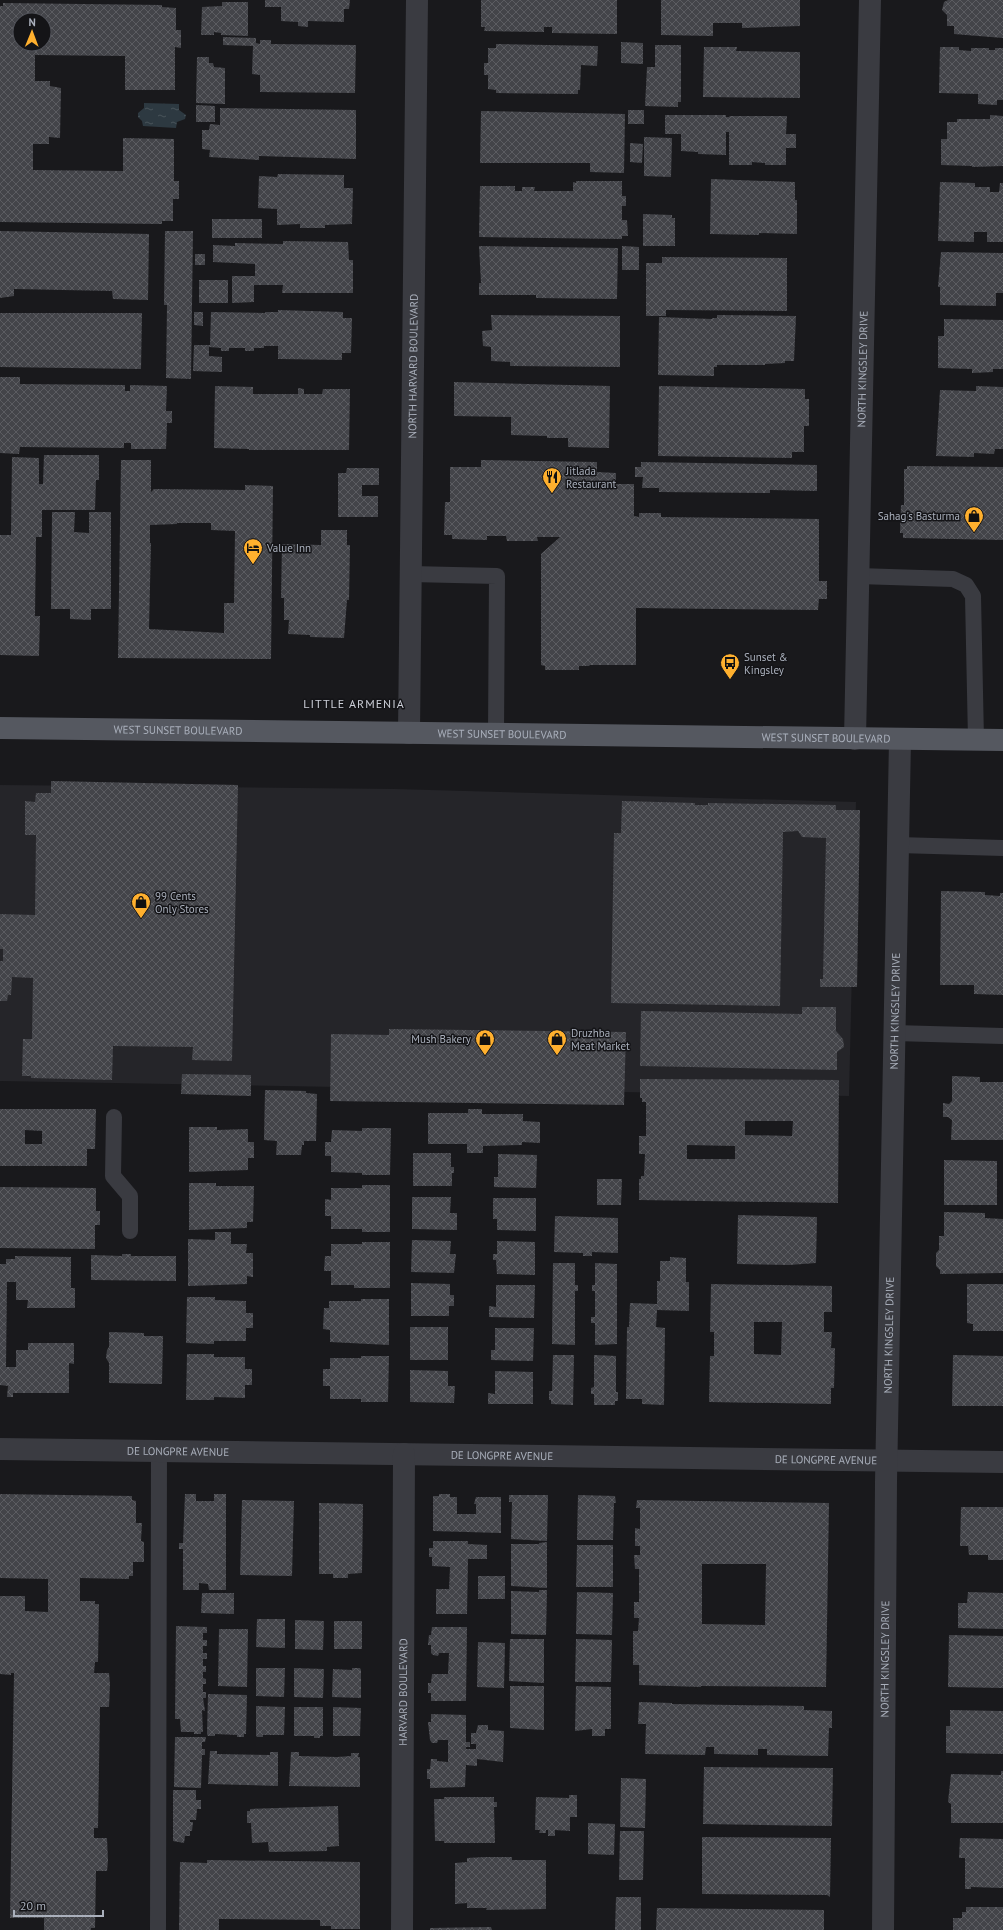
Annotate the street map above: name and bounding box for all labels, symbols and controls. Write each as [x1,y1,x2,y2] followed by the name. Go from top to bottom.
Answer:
[12,12,52,52] north arrow
[28,15,36,29] text: N
[405,294,421,438] street label: NORTH HARVARD BOULEVARD
[854,311,871,428] street label: NORTH KINGSLEY DRIVE
[565,464,617,491] place label: Jitlada Restaurant
[541,466,563,494] restaurant icon: Jitlada Restaurant
[963,505,985,533] shop icon: Sahag's Basturma
[878,509,960,523] place label: Sahag's Basturma
[242,537,264,565] hotel icon: Value Inn
[266,541,311,555] place label: Value Inn
[744,650,788,677] place label: Sunset & Kingsley
[719,652,741,680] bus stop icon: Sunset & Kingsley
[303,696,405,711] district label: LITTLE ARMENIA
[113,722,243,738] street label: WEST SUNSET BOULEVARD
[437,726,567,742] street label: WEST SUNSET BOULEVARD
[761,730,891,746] street label: WEST SUNSET BOULEVARD
[155,889,209,916] place label: 99 Cents Only Stores
[130,891,152,919] shop icon: 99 Cents Only Stores
[887,953,903,1070] street label: NORTH KINGSLEY DRIVE
[571,1026,630,1053] place label: Druzhba Meat Market
[474,1028,496,1056] shop icon: Mush Bakery
[546,1028,568,1056] shop icon: Druzhba Meat Market
[411,1032,472,1046] place label: Mush Bakery
[881,1276,897,1394] street label: NORTH KINGSLEY DRIVE
[127,1444,229,1459] street label: DE LONGPRE AVENUE
[451,1448,553,1463] street label: DE LONGPRE AVENUE
[775,1452,877,1467] street label: DE LONGPRE AVENUE
[877,1601,892,1717] street label: NORTH KINGSLEY DRIVE
[396,1638,410,1746] street label: HARVARD BOULEVARD
[14,1892,103,1918] scale bar
[20,1898,46,1913] text: 20 m

